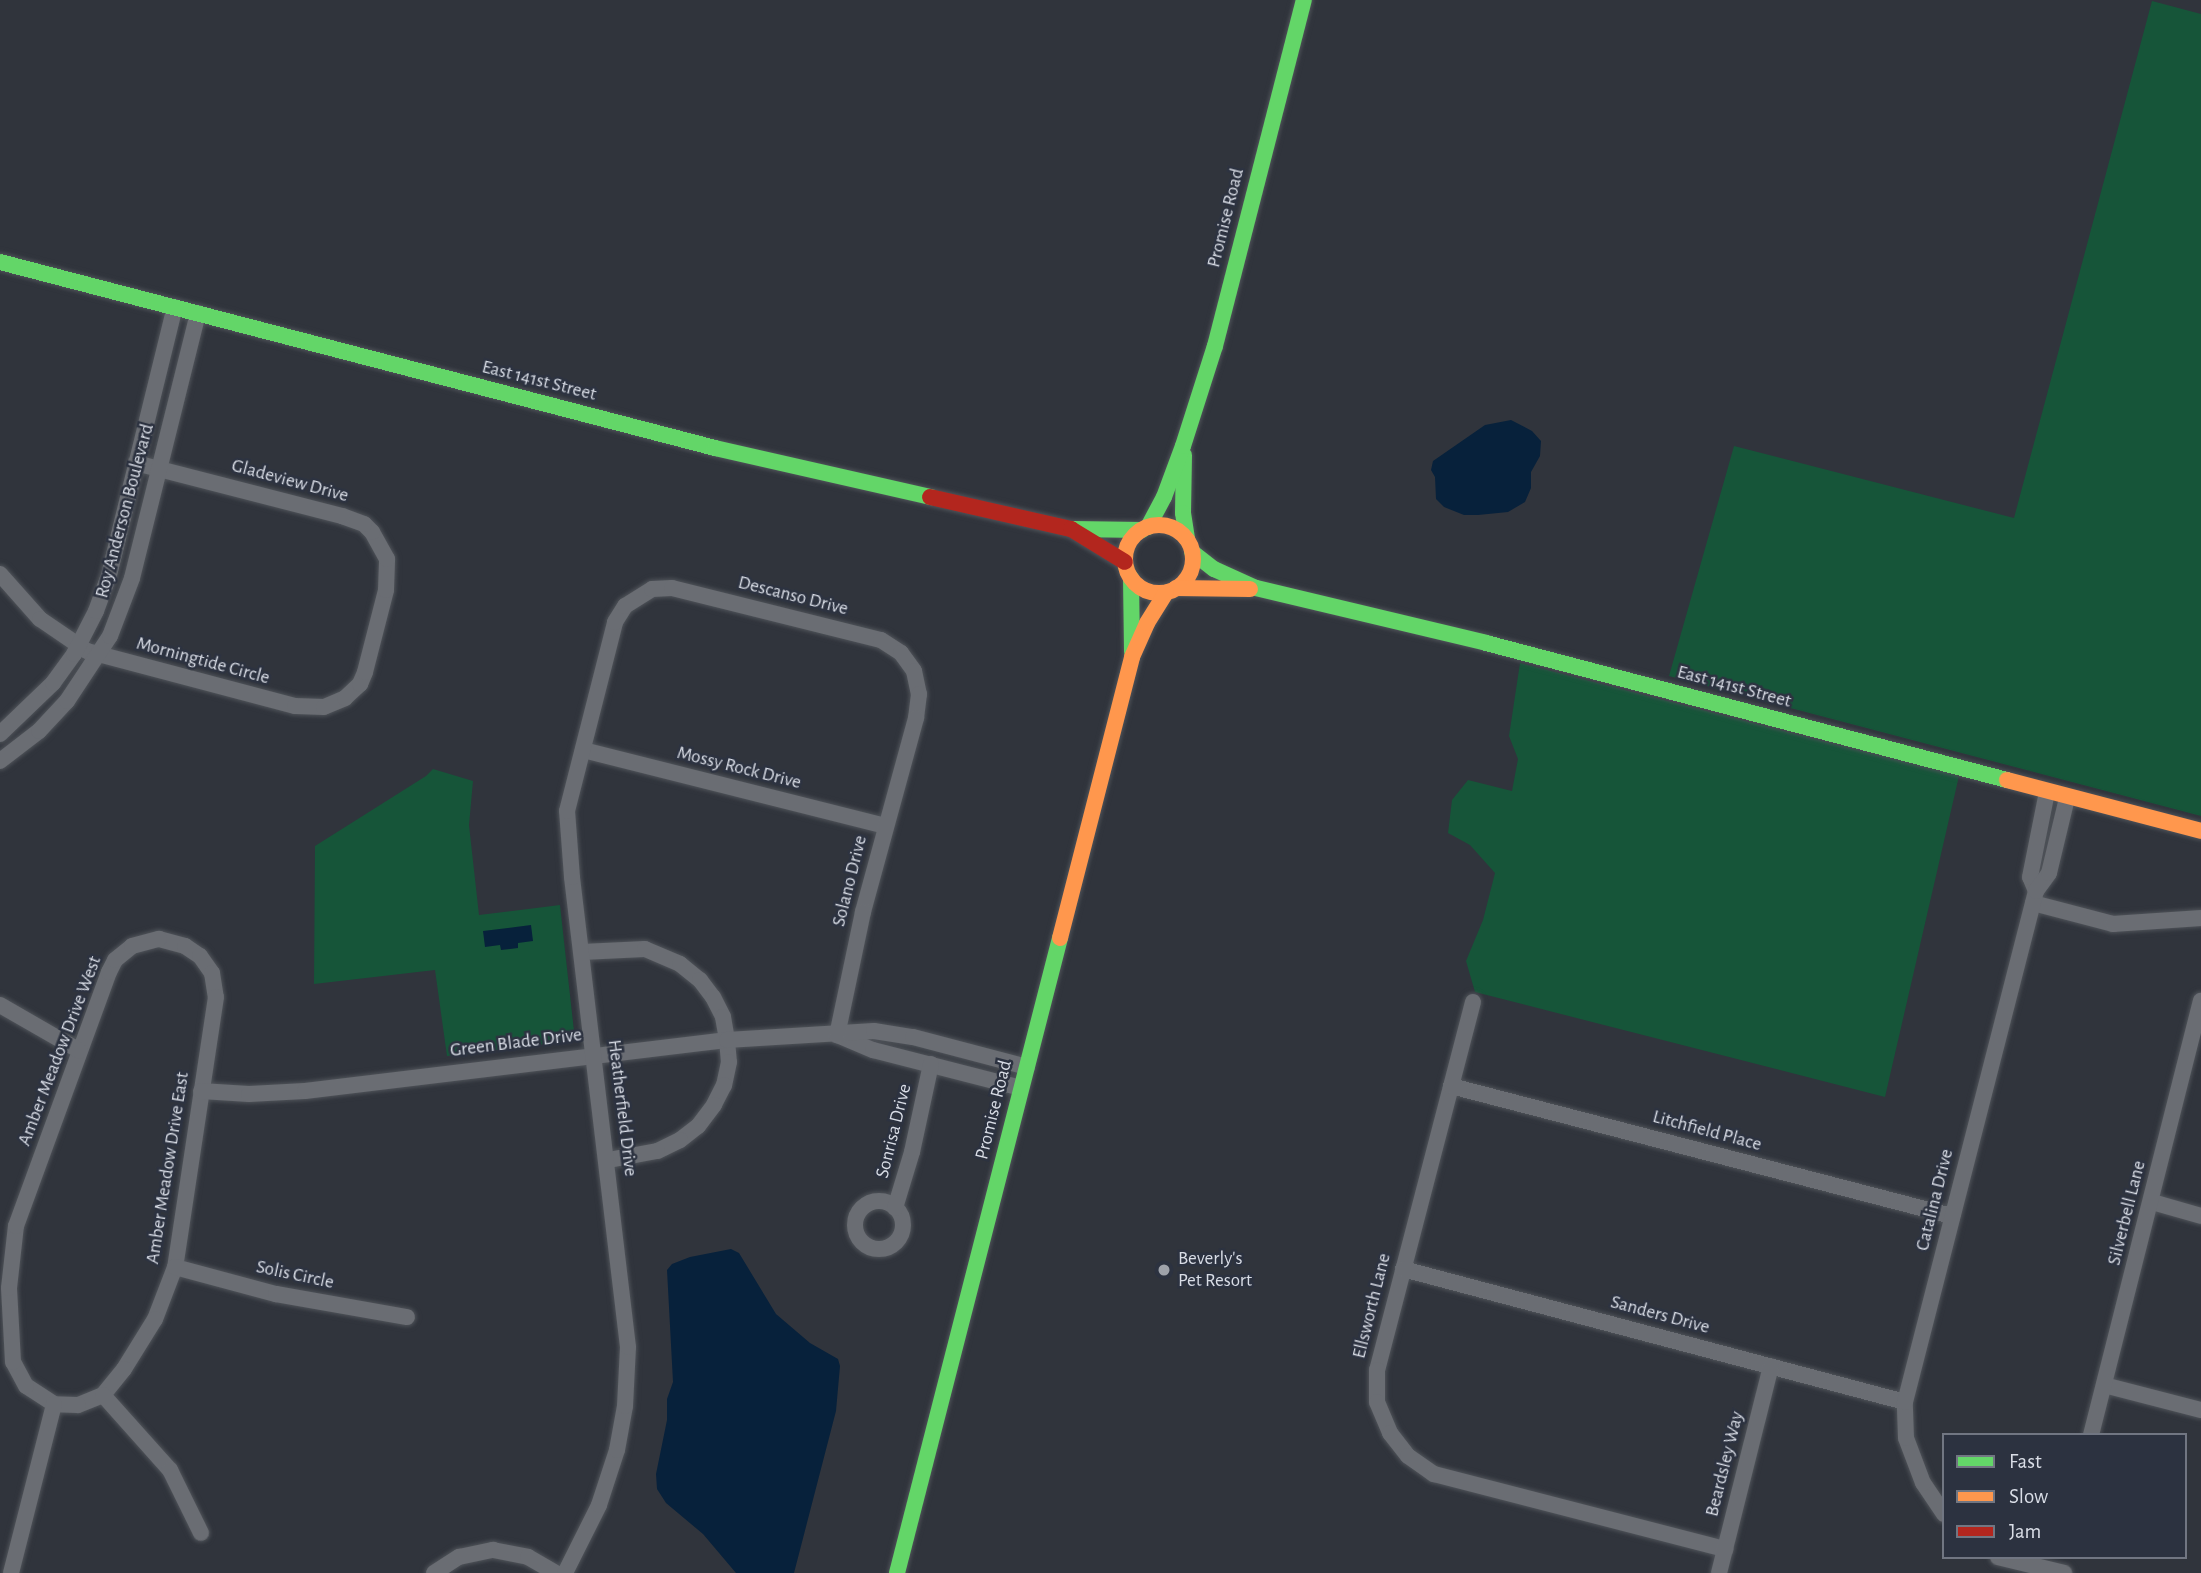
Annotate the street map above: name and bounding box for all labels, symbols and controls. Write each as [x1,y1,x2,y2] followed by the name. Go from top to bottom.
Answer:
[1203,166,1249,270] street label: Promise Road
[480,356,598,406] street label: East 141st Street
[91,421,159,601] street label: Roy Anderson Boulevard
[229,454,351,508] street label: Gladeview Drive
[736,571,850,621] street label: Descanso Drive
[134,632,272,690] street label: Morningtide Circle
[1675,661,1793,713] street label: East 141st Street
[675,742,803,794] street label: Mossy Rock Drive
[828,833,872,929] street label: Solano Drive
[13,953,107,1149] street label: Amber Meadow Drive West
[449,1024,583,1062] street label: Green Blade Drive
[602,1038,642,1178] street label: Heatherfield Drive
[971,1058,1017,1162] street label: Promise Road
[142,1070,194,1266] street label: Amber Meadow Drive East
[871,1081,917,1181] street label: Sonrisa Drive
[1650,1106,1764,1156] street label: Litchfield Place
[1911,1147,1959,1253] street label: Catalina Drive
[2103,1158,2151,1268] street label: Silverbell Lane
[1178,1248,1252,1292] place label: Beverly's Pet Resort
[1348,1251,1396,1361] street label: Ellsworth Lane
[254,1256,336,1294] street label: Solis Circle
[1156,1262,1172,1278] marker: Beverly's Pet Resort
[1608,1291,1712,1339] street label: Sanders Drive
[1701,1409,1749,1519] street label: Beardsley Way
[1942,1433,2187,1559] legend
[2009,1451,2042,1472] text: Fast
[2009,1486,2048,1507] text: Slow
[2009,1521,2041,1542] text: Jam

